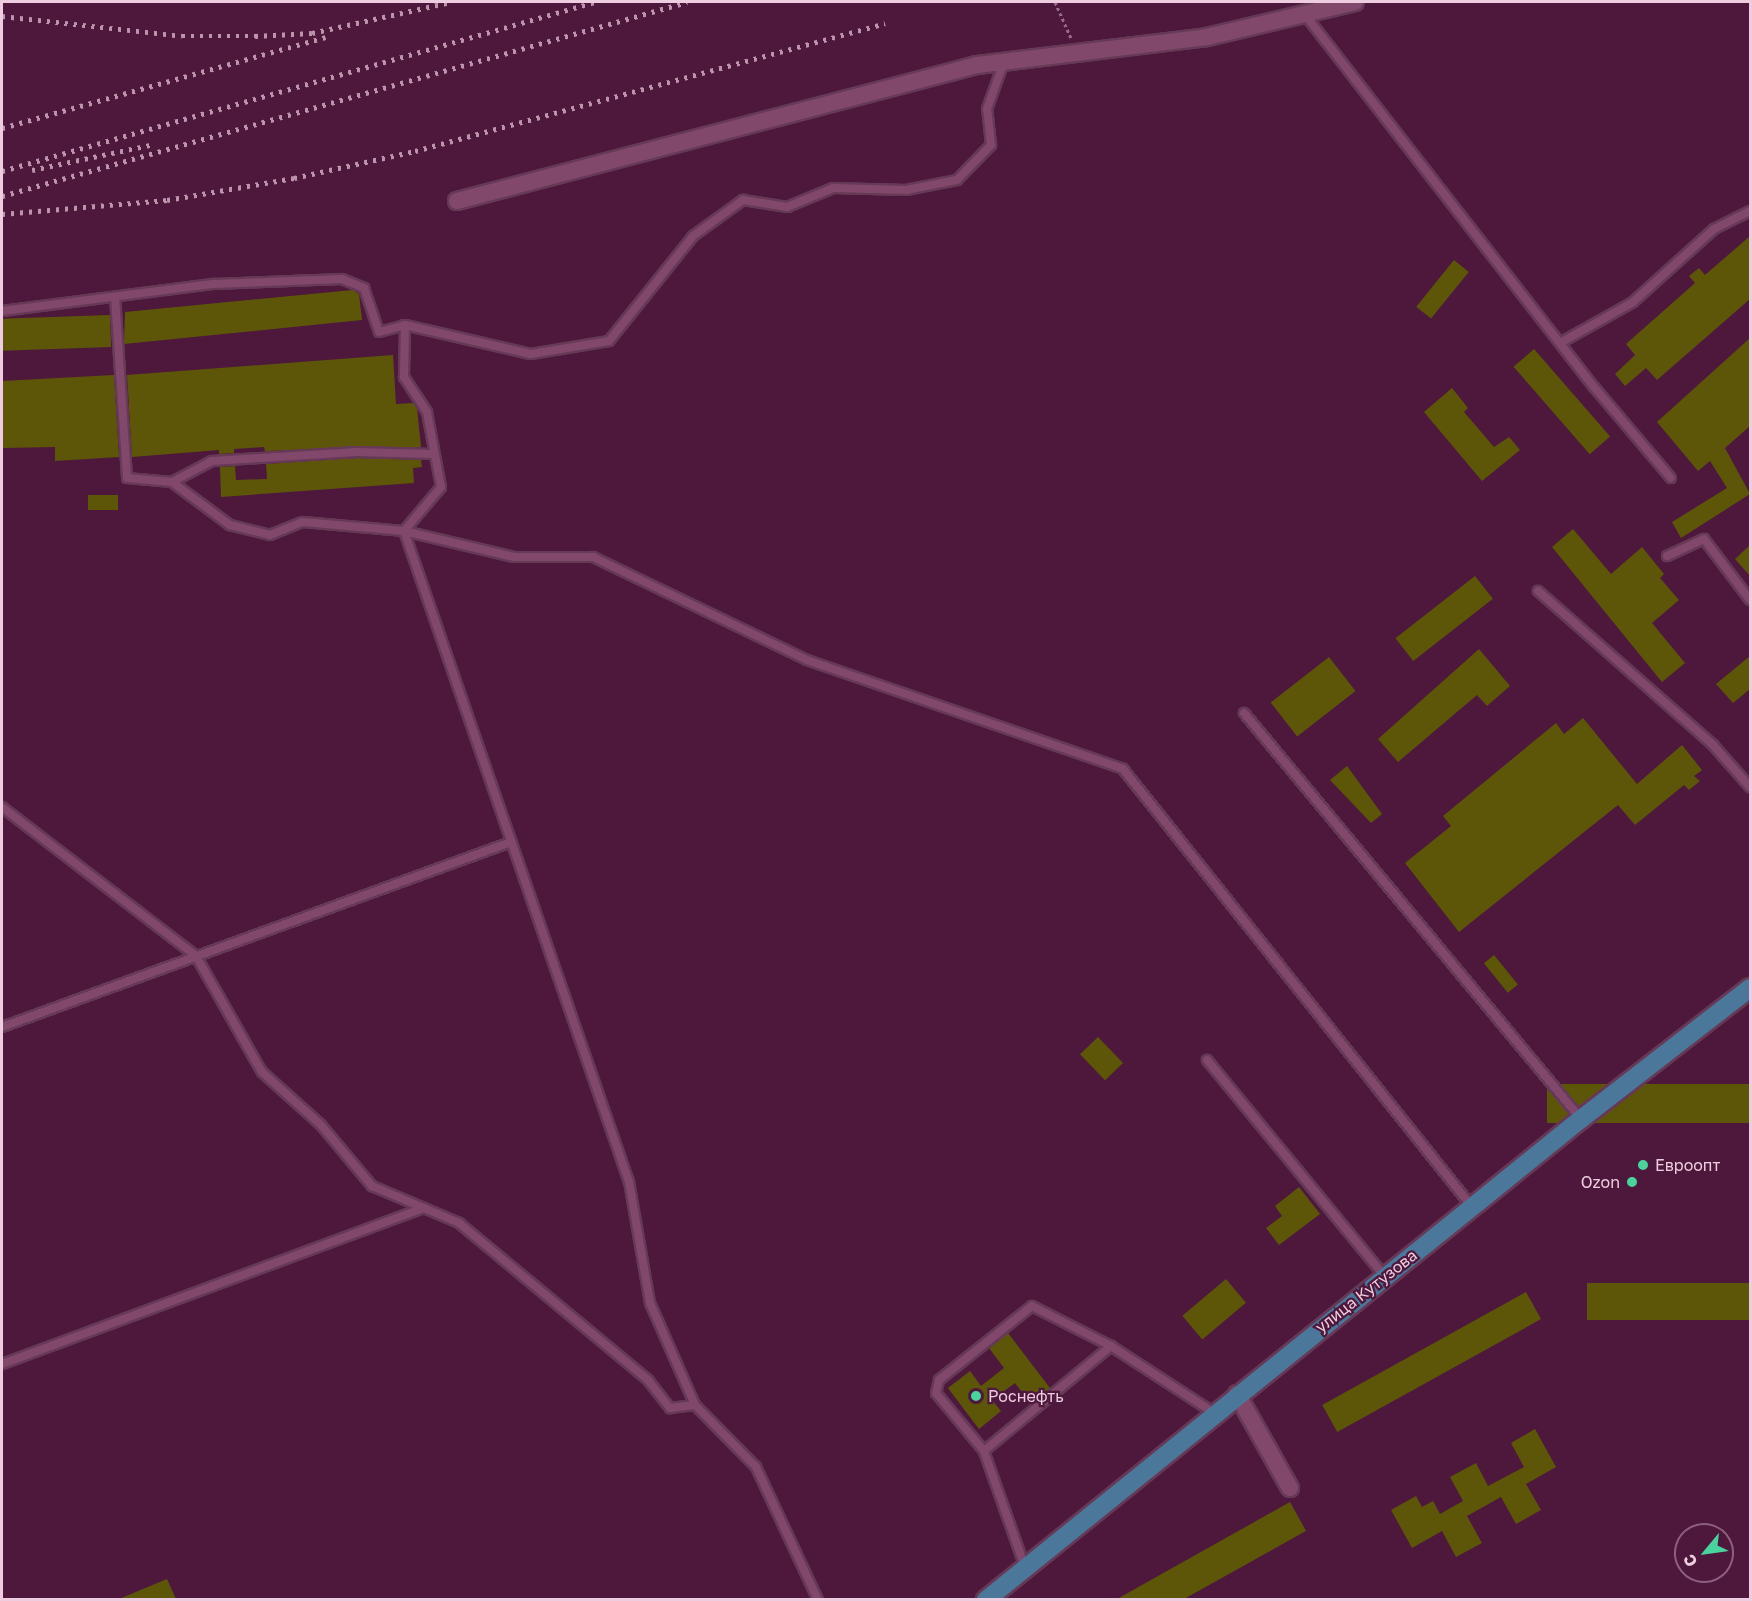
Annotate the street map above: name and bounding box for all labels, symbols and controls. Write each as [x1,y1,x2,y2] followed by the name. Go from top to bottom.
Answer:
[1655,1155,1720,1175] place label: Евроопт
[1636,1158,1650,1172] marker: Евроопт
[1581,1172,1620,1192] place label: Ozon
[1625,1175,1639,1189] marker: Ozon
[1311,1245,1421,1337] street label: улица Кутузова
[988,1386,1064,1406] place label: Роснефть
[969,1389,983,1403] marker: Роснефть
[1674,1523,1734,1583] north arrow
[1679,1551,1702,1571] text: С

